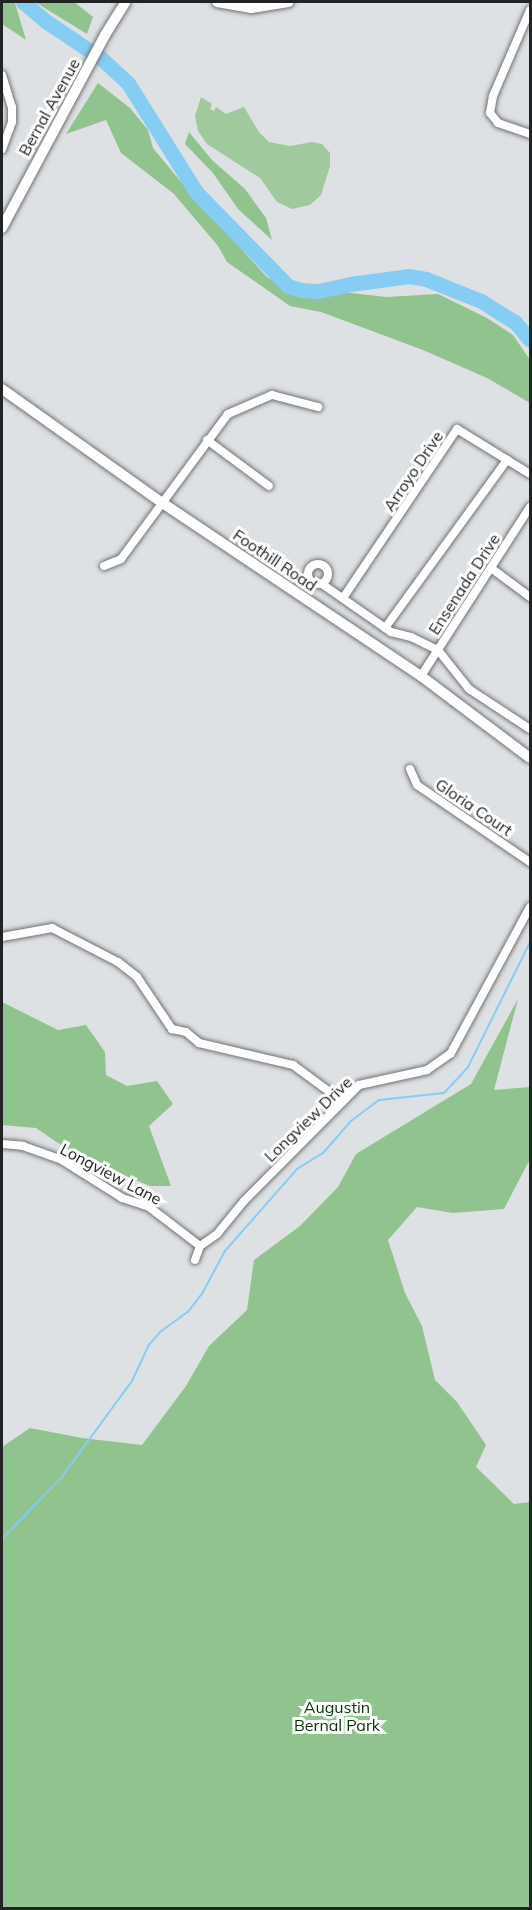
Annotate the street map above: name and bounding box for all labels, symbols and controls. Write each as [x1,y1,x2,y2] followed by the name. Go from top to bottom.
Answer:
[14,55,84,159] street label: Bernal Avenue
[379,427,447,515] street label: Arroyo Drive
[230,525,320,595] street label: Foothill Road
[424,530,504,638] street label: Ensenada Drive
[432,774,516,840] street label: Gloria Court
[260,1072,356,1166] street label: Longview Drive
[57,1139,165,1209] street label: Longview Lane
[294,1697,380,1735] park label: Augustin Bernal Park

